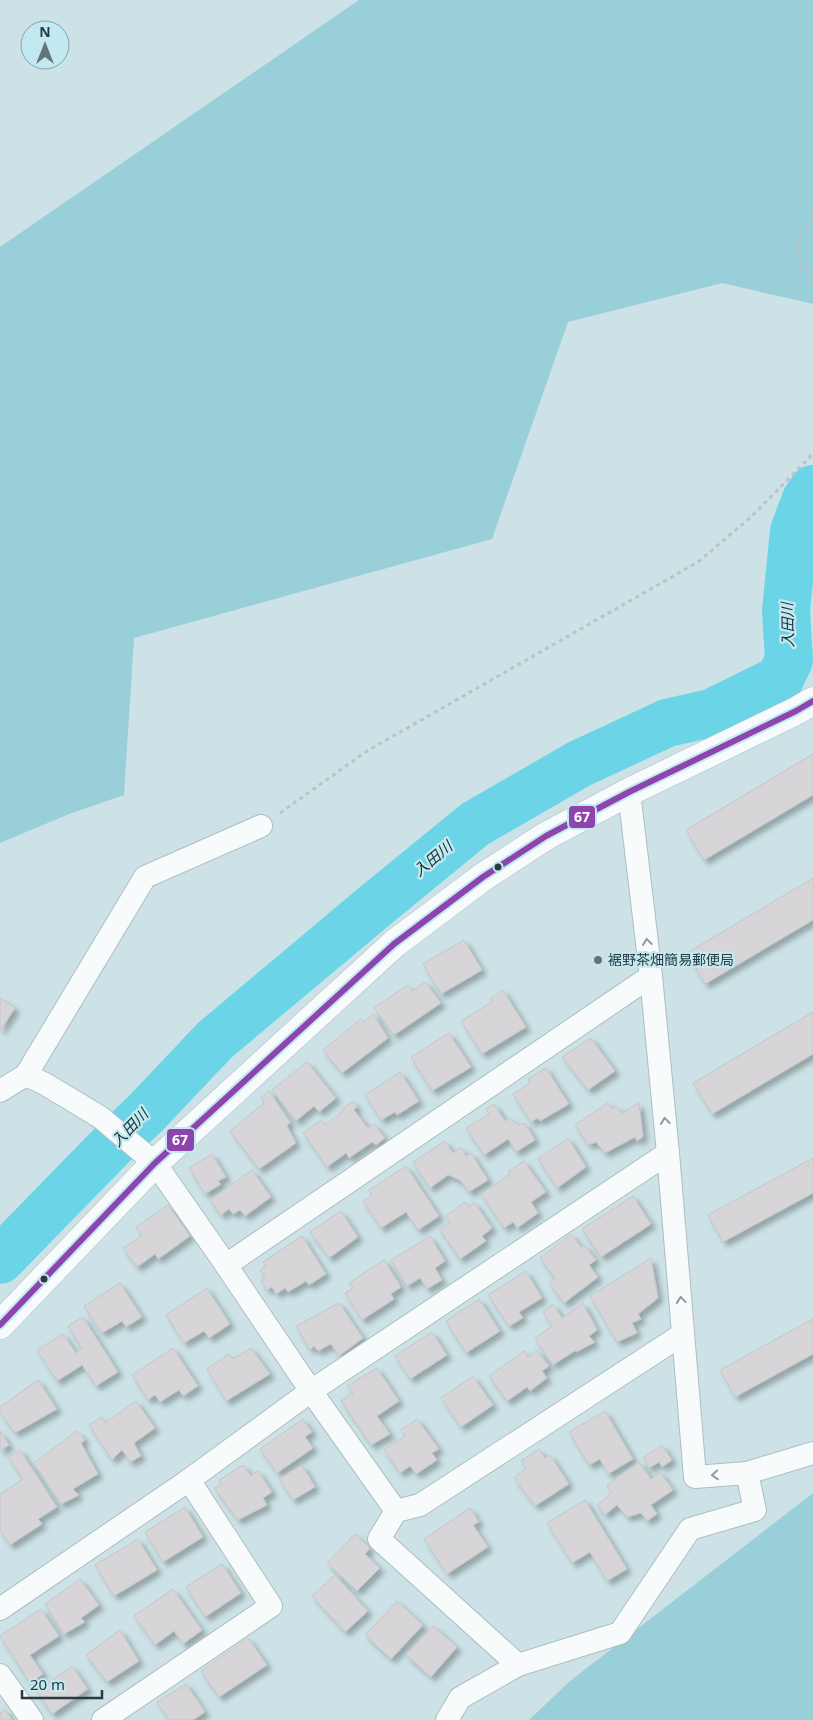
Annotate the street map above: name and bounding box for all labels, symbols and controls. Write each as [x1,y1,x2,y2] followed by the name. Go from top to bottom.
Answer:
[20,20,70,70] north arrow
[39,22,51,41] text: N
[777,600,797,648] water label: 入田川
[568,805,596,829] line badge: 67
[574,807,590,826] text: 67
[409,835,458,880] water label: 入田川
[493,862,503,872] unlabelled marker
[642,937,653,945] one-way arrow
[608,950,734,969] place label: 裾野茶畑簡易郵便局
[592,954,604,966] marker: 裾野茶畑簡易郵便局
[106,1103,153,1150] water label: 入田川
[660,1116,671,1124] one-way arrow
[166,1128,195,1152] line badge: 67
[172,1130,188,1149] text: 67
[39,1274,49,1284] unlabelled marker
[675,1296,686,1304] one-way arrow
[710,1470,718,1481] one-way arrow
[22,1668,102,1700] scale bar
[30,1674,65,1694] text: 20 m

